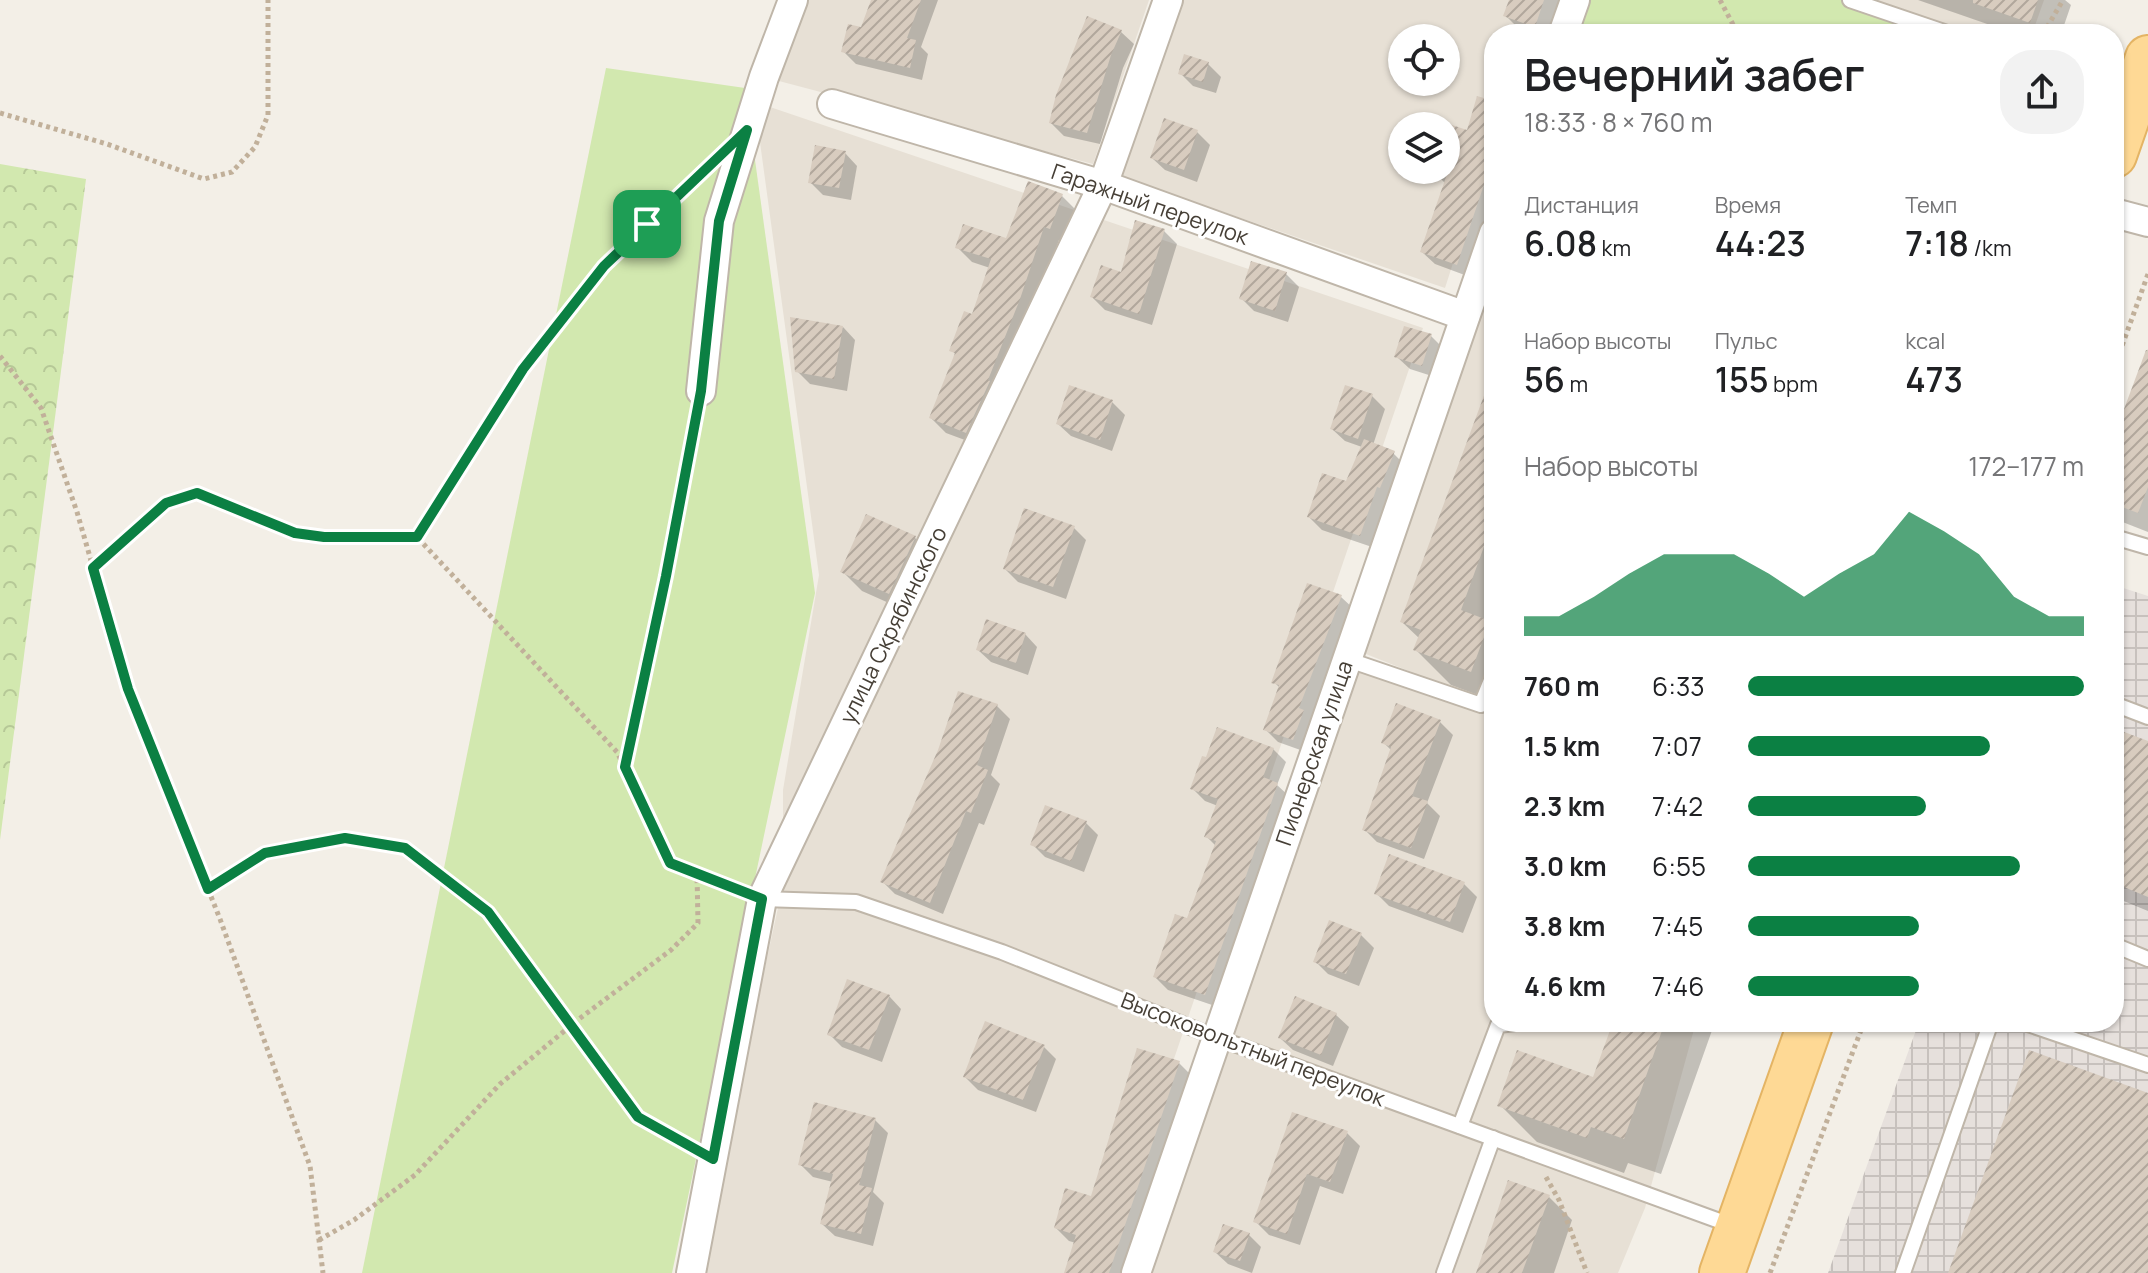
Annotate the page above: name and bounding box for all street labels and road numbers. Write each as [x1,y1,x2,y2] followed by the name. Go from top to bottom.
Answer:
[1048,156,1253,252] street label: Гаражный переулок
[832,522,954,728] street label: улица Скрябинского
[1268,657,1360,849] street label: Пионерская улица
[1117,985,1390,1114] street label: Высоковольтный переулок

